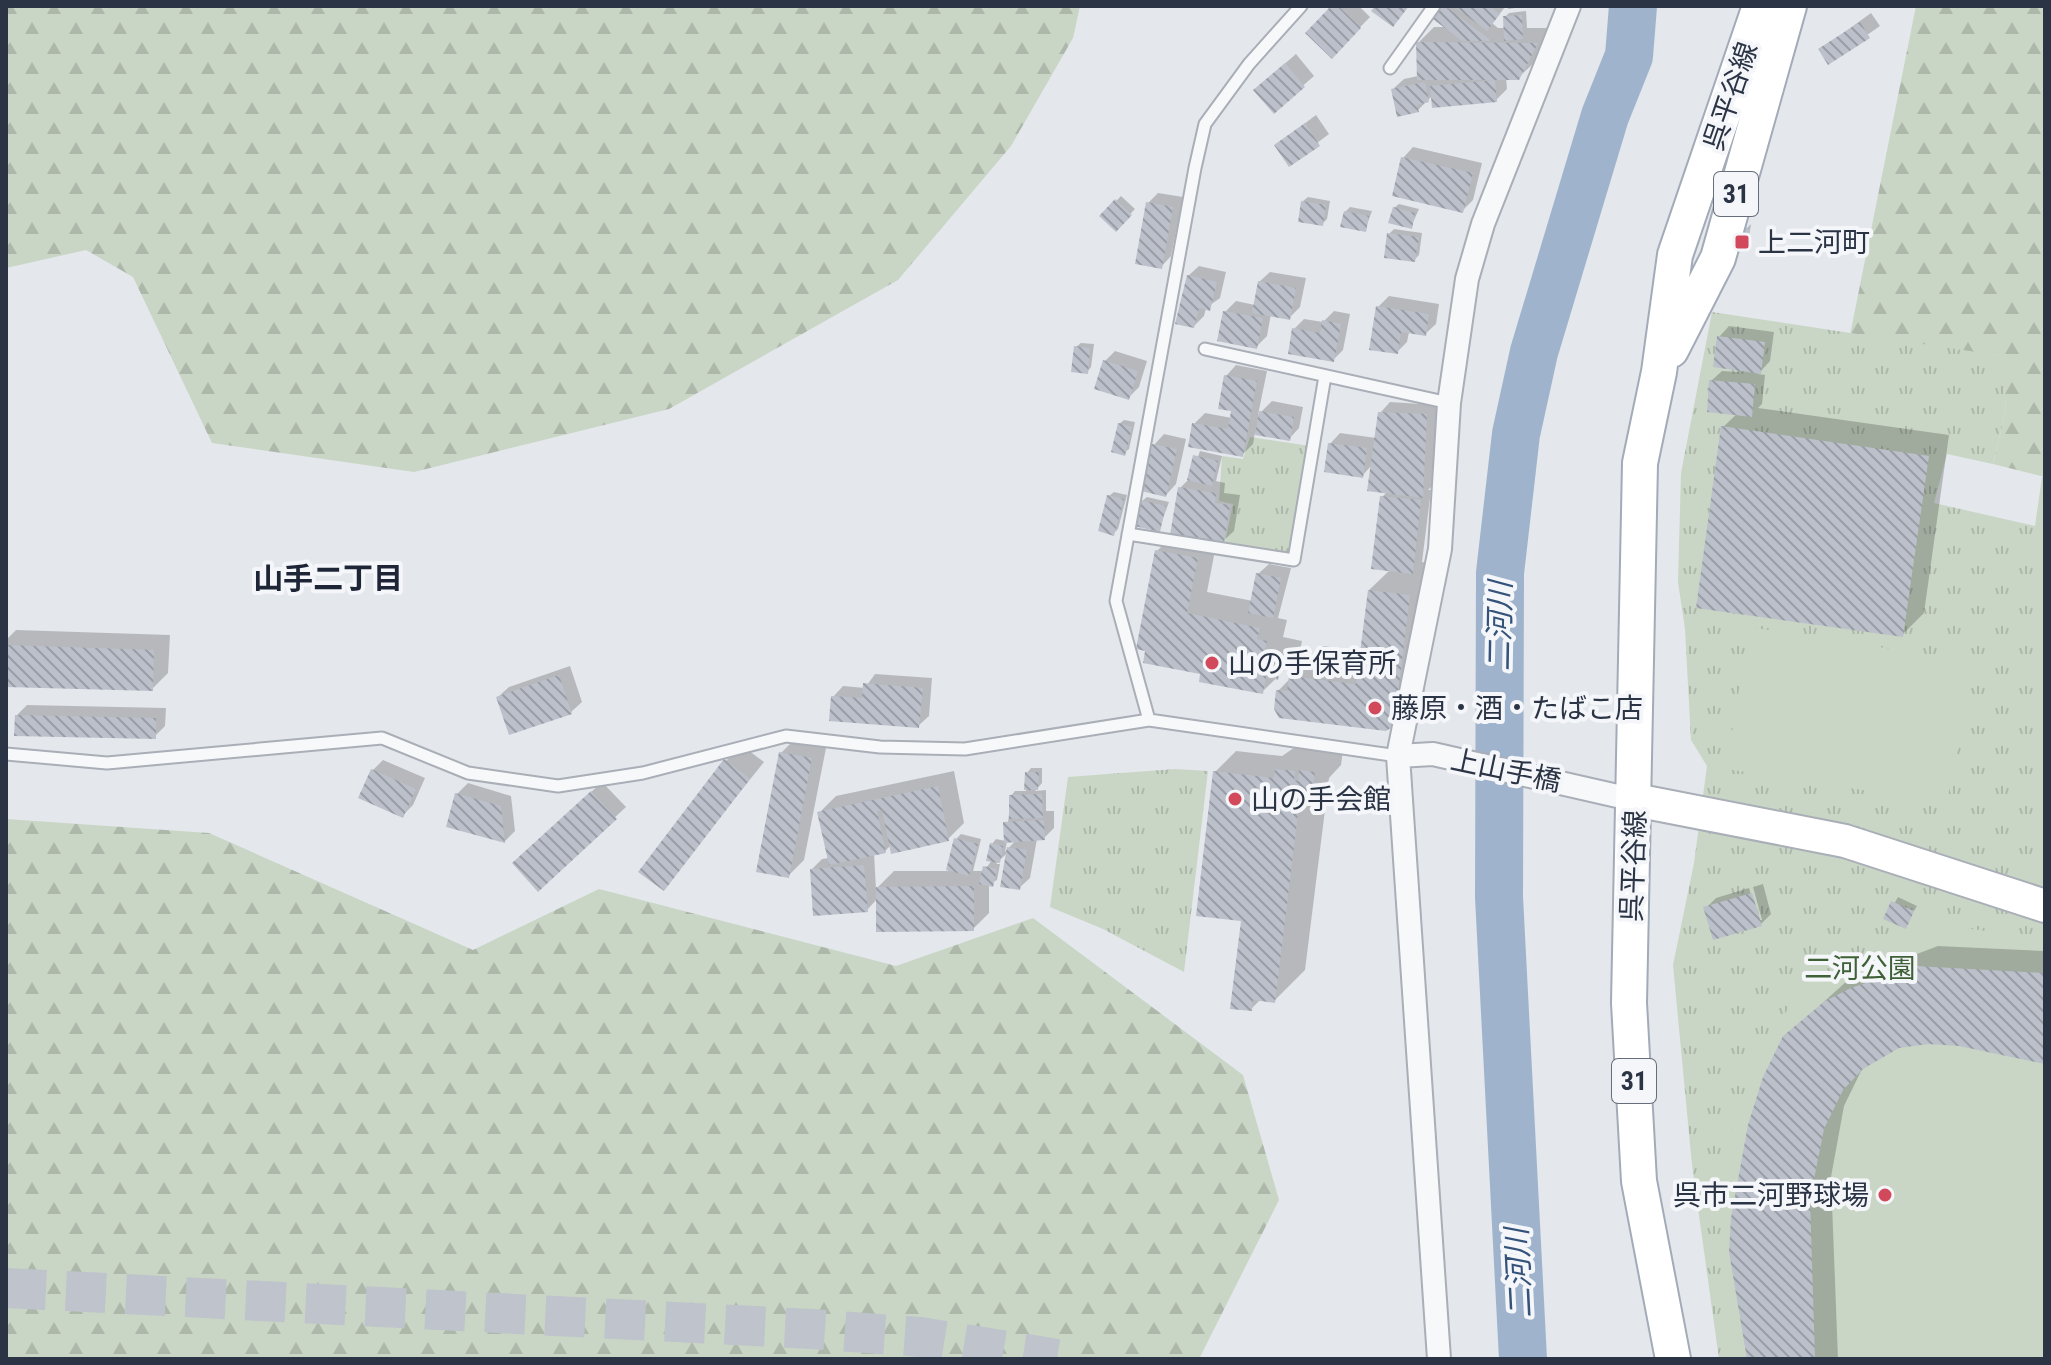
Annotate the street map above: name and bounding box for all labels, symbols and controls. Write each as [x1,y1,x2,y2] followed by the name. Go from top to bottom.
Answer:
[1697,38,1764,154] street label: 呉平谷線
[1714,172,1758,216] road number: 31
[1758,226,1870,259] place label: 上二河町
[1733,233,1751,251] marker: 上二河町
[253,561,403,596] district label: 山手二丁目
[1481,578,1518,671] water label: 二河川
[1228,647,1396,680] place label: 山の手保育所
[1203,654,1221,672] marker: 山の手保育所
[1391,692,1643,725] place label: 藤原・酒・たばこ店
[1366,699,1384,717] marker: 藤原・酒・たばこ店
[1448,743,1564,798] street label: 上山手橋
[1251,783,1391,816] place label: 山の手会館
[1226,790,1244,808] marker: 山の手会館
[1615,809,1652,923] street label: 呉平谷線
[1804,952,1916,985] park label: 二河公園
[1612,1059,1656,1103] road number: 31
[1673,1179,1869,1212] place label: 呉市二河野球場
[1876,1186,1894,1204] marker: 呉市二河野球場
[1499,1224,1538,1319] water label: 二河川

